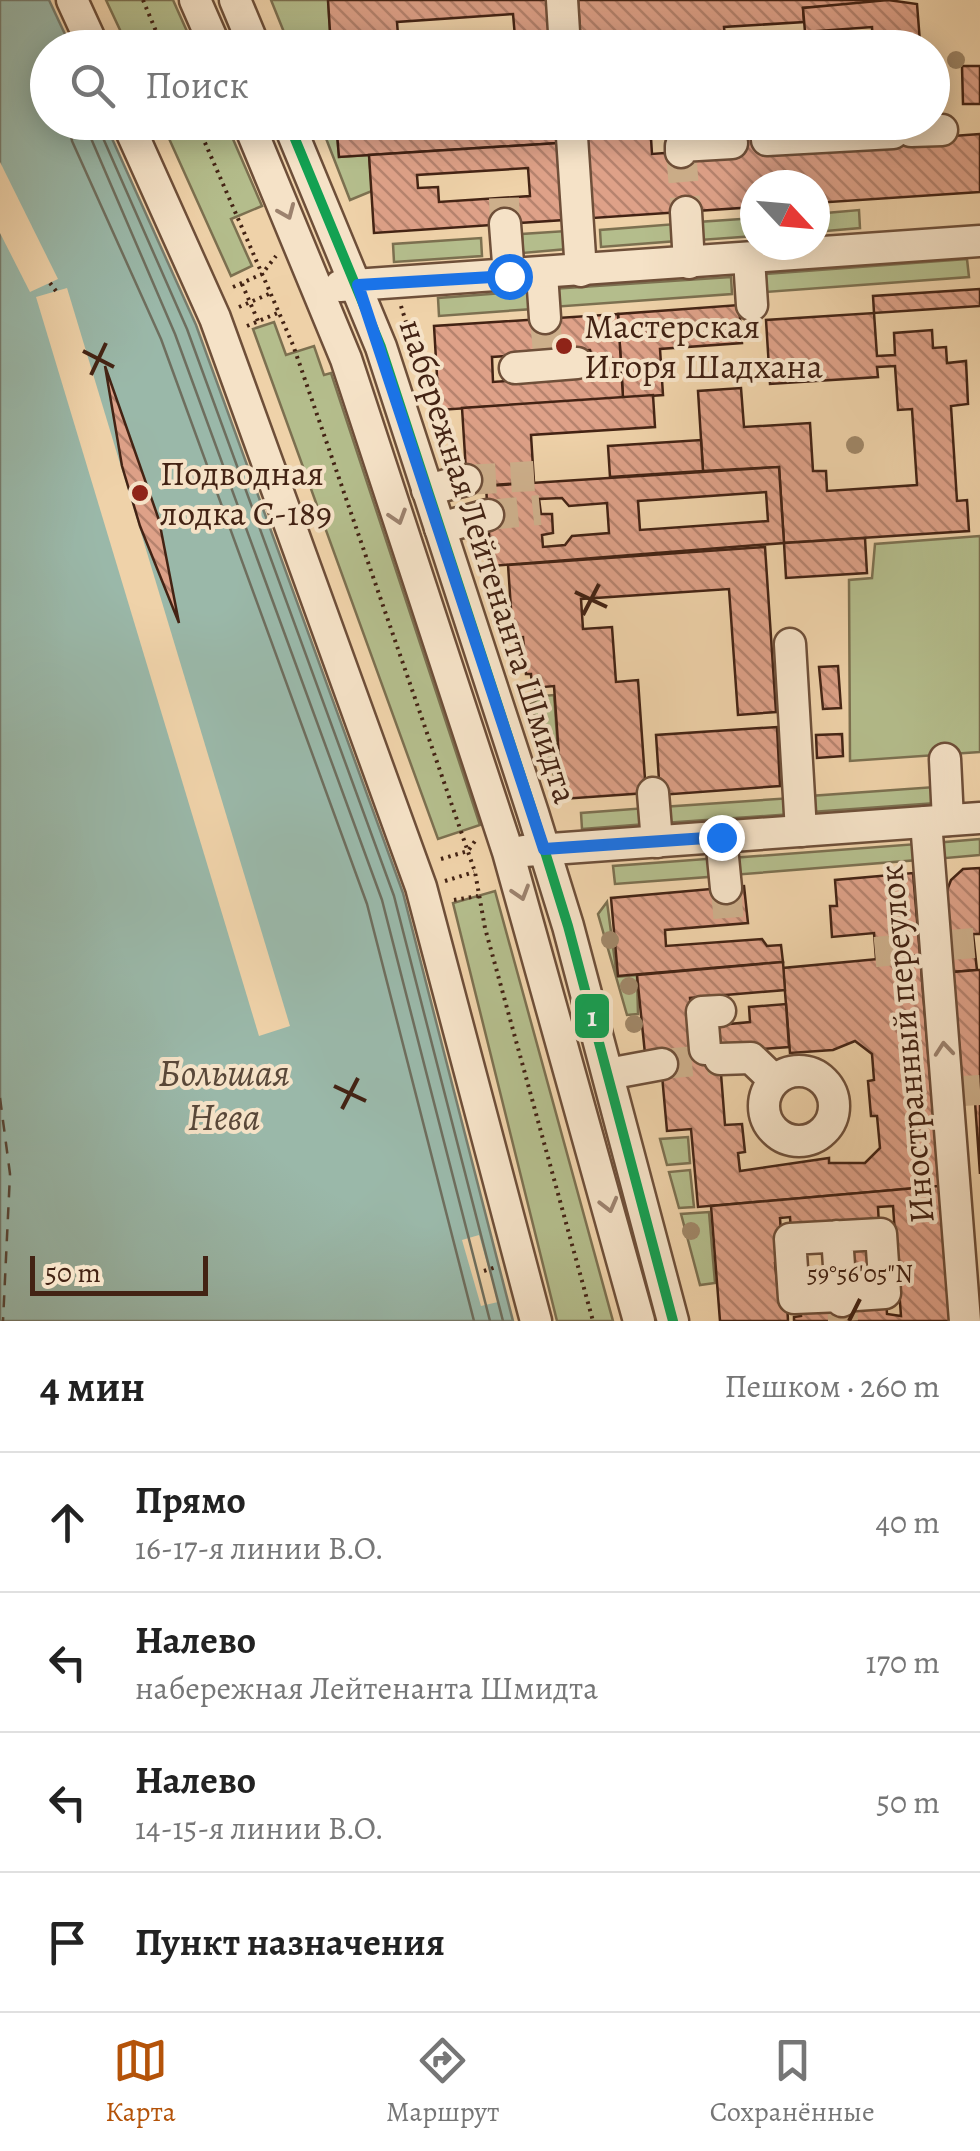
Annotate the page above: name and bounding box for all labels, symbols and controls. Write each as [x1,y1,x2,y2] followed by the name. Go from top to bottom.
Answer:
[30,30,950,140] search box
[65,58,120,113] icon: search
[145,59,249,111] text: Поиск
[740,170,830,260] north arrow
[275,202,295,220] one-way arrow
[487,254,533,300] route start
[584,302,823,390] place label: Мастерская Игоря Шадхана
[388,313,590,809] street label: набережная Лейтенанта Шмидта
[553,335,575,357] marker: Мастерская Игоря Шадхана
[160,449,332,537] place label: Подводная лодка С-189
[129,482,151,504] marker: Подводная лодка С-189
[387,508,407,525] one-way arrow
[699,815,745,861] route end
[866,862,946,1226] street label: Иностранный переулок
[509,883,530,900] one-way arrow
[573,992,611,1040] line badge: 1
[587,998,597,1036] text: 1
[934,1041,955,1057] one-way arrow
[158,1047,290,1143] water label: Большая Нева
[598,1196,619,1214] one-way arrow
[30,1251,208,1296] scale bar
[45,1254,101,1292] text: 50 m
[807,1257,913,1291] text: 59°56'05"N
[40,1358,145,1415] text: 4 мин
[725,1364,940,1408] text: Пешком · 260 m
[135,1474,246,1526] text: Прямо
[40,1495,95,1550] icon: ahead
[875,1500,940,1544] text: 40 m
[135,1526,384,1570] text: 16-17-я линии В.О.
[135,1614,256,1666] text: Налево
[40,1635,95,1690] icon: left
[866,1640,940,1684] text: 170 m
[135,1666,598,1710] text: набережная Лейтенанта Шмидта
[135,1754,256,1806] text: Налево
[40,1775,95,1830] icon: left
[876,1780,940,1824] text: 50 m
[135,1806,384,1850] text: 14-15-я линии В.О.
[40,1915,95,1970] icon: arrive
[135,1916,445,1968] text: Пункт назначения
[105,2033,176,2131] tab: Карта
[386,2033,499,2131] tab: Маршрут
[710,2033,875,2131] tab: Сохранённые

